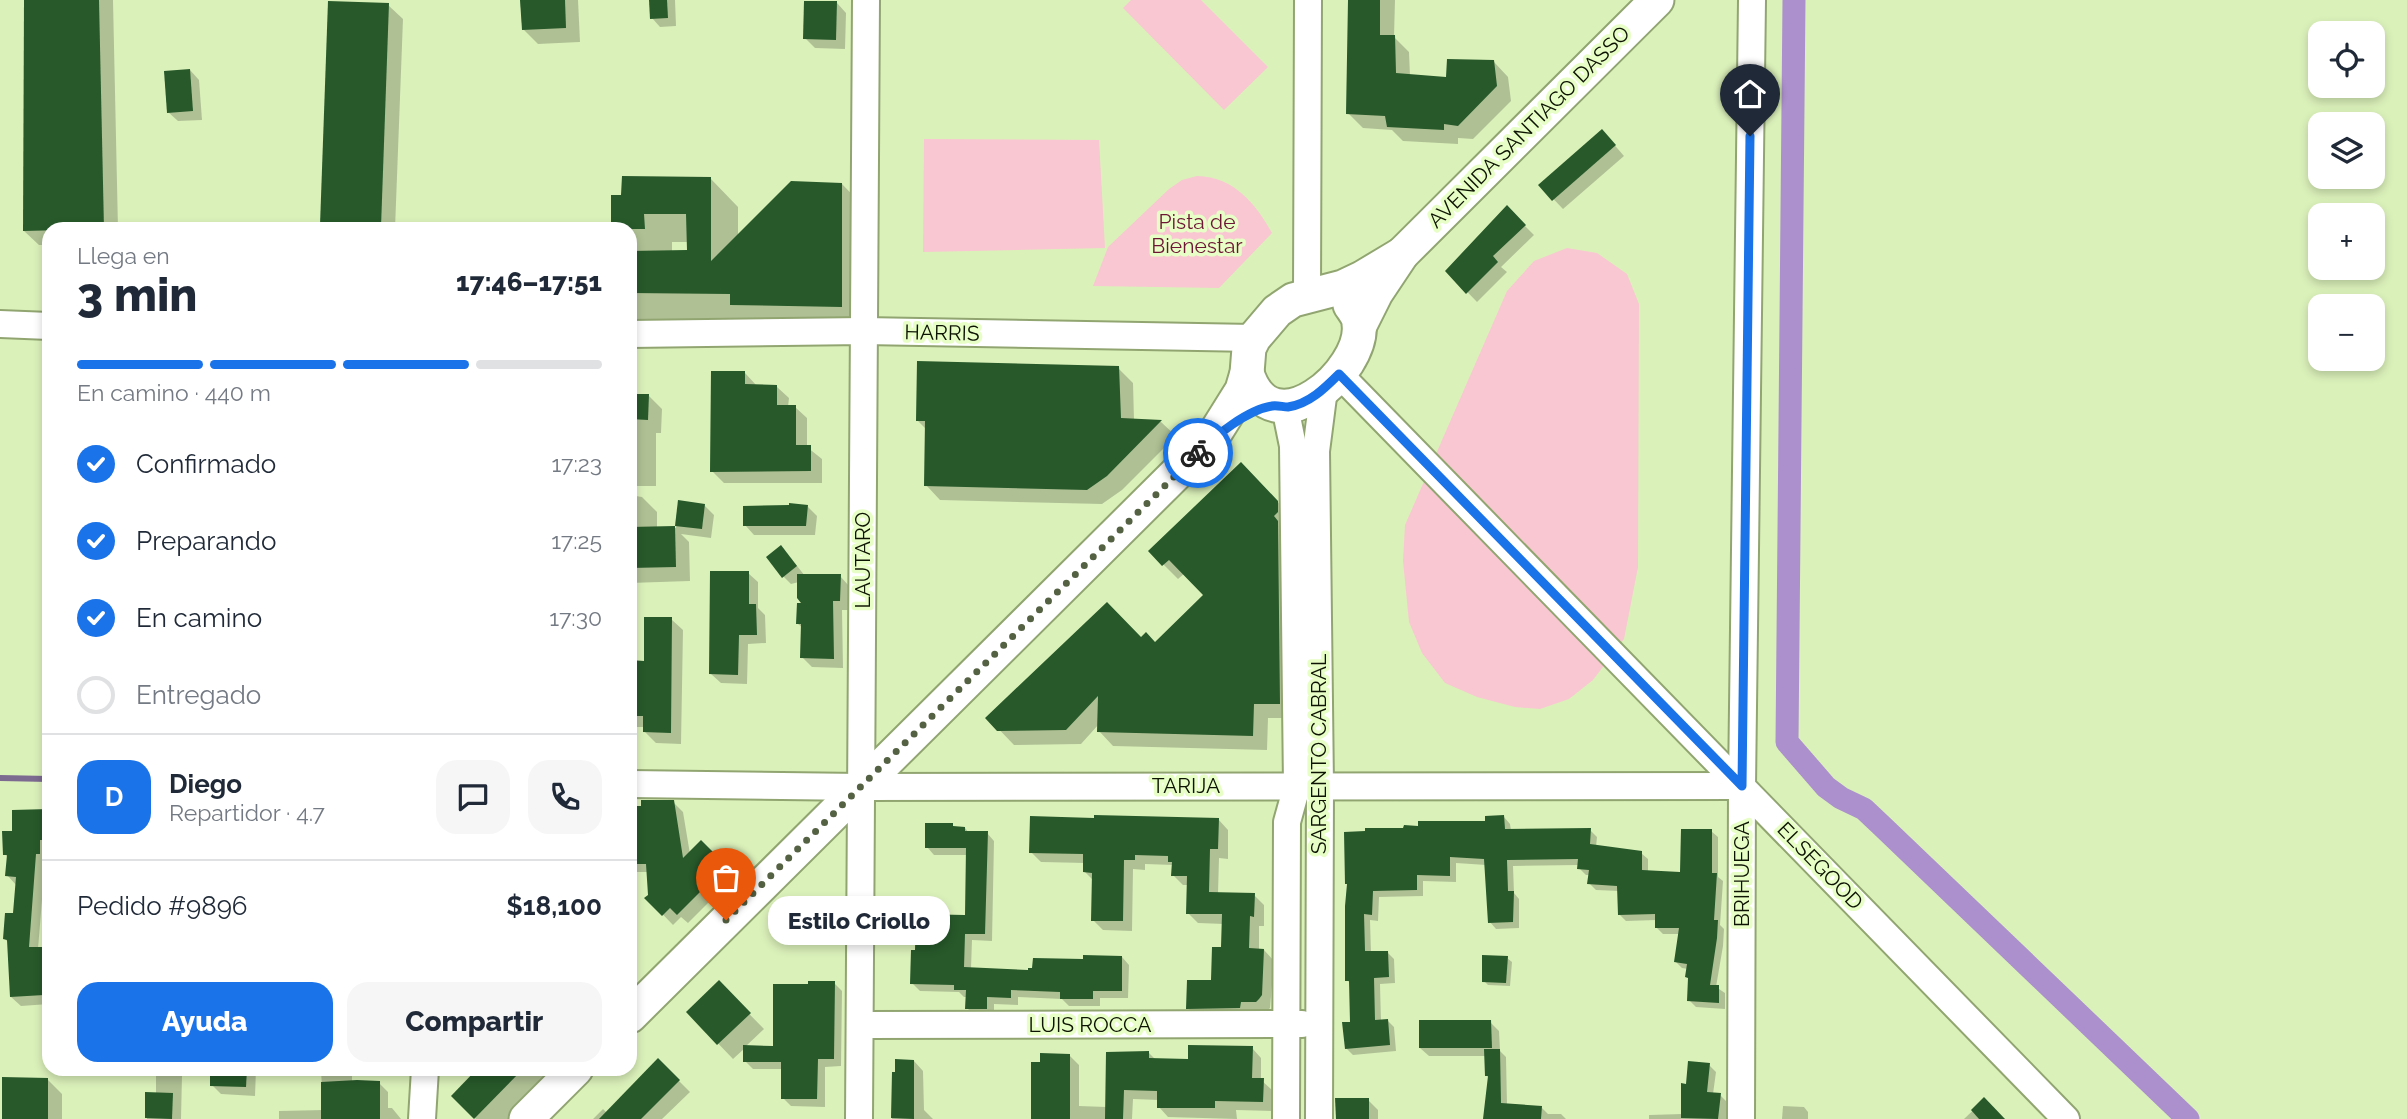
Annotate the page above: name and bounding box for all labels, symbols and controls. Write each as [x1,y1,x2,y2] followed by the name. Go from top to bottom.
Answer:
[1422,20,1635,233] street label: AVENIDA SANTIAGO DASSO
[2308,21,2385,371] map controls
[2308,21,2385,98] button: locate
[1720,64,1780,136] pin
[1731,75,1769,113] icon: home
[2308,112,2385,189] button: layers
[2308,203,2385,280] button: +
[1151,209,1243,258] park label: Pista de Bienestar
[77,242,170,269] text: Llega en
[456,267,602,297] text: 17:46–17:51
[77,268,197,322] text: 3 min
[2308,294,2385,371] button: −
[904,319,980,346] street label: HARRIS
[77,379,271,406] text: En camino · 440 m
[1163,418,1233,488] courier
[1179,434,1217,472] icon: bike
[77,445,115,483] icon: check
[136,449,276,479] text: Confirmado
[551,450,602,477] text: 17:23
[850,512,875,608] street label: LAUTARO
[77,522,115,560] icon: check
[136,526,276,556] text: Preparando
[551,527,602,554] text: 17:25
[77,599,115,637] icon: check
[136,603,262,633] text: En camino
[549,604,602,631] text: 17:30
[1306,654,1331,854] street label: SARGENTO CABRAL
[136,680,261,710] text: Entregado
[436,760,510,834] button: chat
[528,760,602,834] button: phone
[169,769,242,799] text: Diego
[1152,773,1220,798] street label: TARIJA
[105,782,123,812] text: D
[169,799,325,826] text: Repartidor · 4.7
[1773,817,1868,915] street label: ELSEGOOD
[1729,821,1754,927] street label: BRIHUEGA
[696,848,756,920] pin
[707,859,745,897] icon: bag
[77,891,248,921] text: Pedido #9896
[506,891,602,921] text: $18,100
[768,895,950,944] callout: Estilo Criollo
[788,907,930,934] text: Estilo Criollo
[77,982,333,1062] button: Ayuda
[347,982,602,1062] button: Compartir
[1029,1012,1151,1037] street label: LUIS ROCCA

